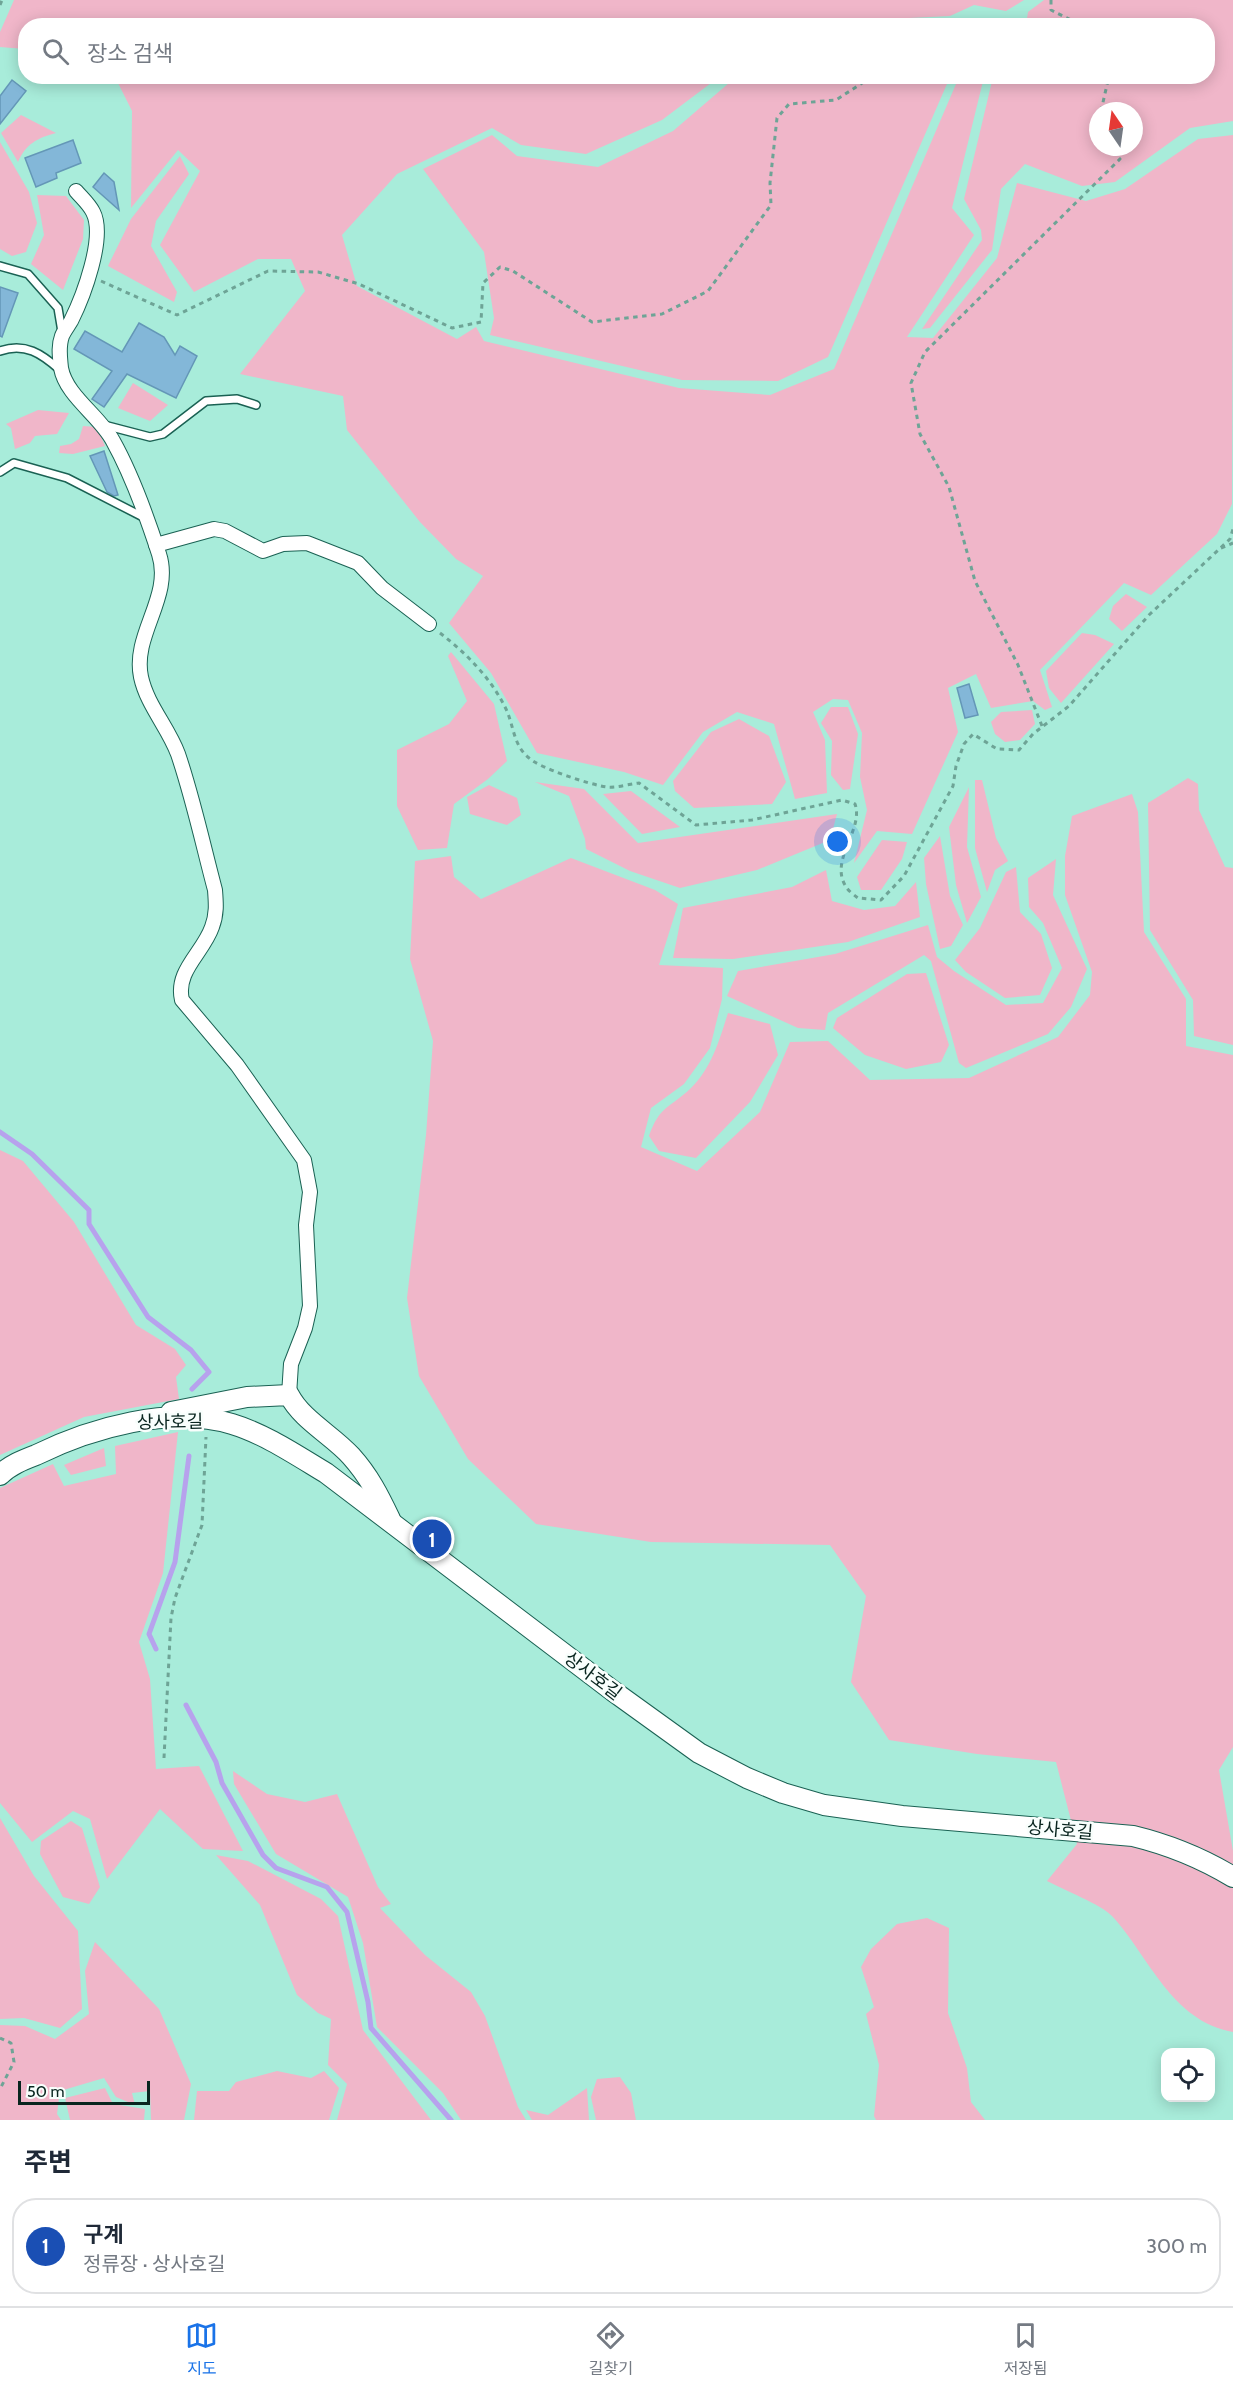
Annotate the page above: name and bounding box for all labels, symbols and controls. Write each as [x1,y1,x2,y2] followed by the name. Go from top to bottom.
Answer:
[18,18,1215,84] search box
[39,35,72,68] icon: search
[87,40,173,67] text: 장소 검색
[1089,102,1143,156] north arrow
[823,827,852,856] your location
[137,1410,203,1434] street label: 상사호길
[412,1516,452,1562] pin: 1
[560,1647,626,1705] street label: 상사호길
[1026,1816,1094,1844] street label: 상사호길
[1161,2048,1215,2102] map controls
[1161,2048,1215,2102] button: locate
[18,2078,150,2106] scale bar
[27,2082,64,2101] text: 50 m
[24,2146,72,2178] text: 주변
[83,2221,123,2248] text: 구계
[42,2234,49,2258] text: 1
[1146,2234,1207,2258] text: 300 m
[83,2252,226,2276] text: 정류장 · 상사호길
[185,2319,218,2379] tab: 지도
[589,2319,633,2379] tab: 길찾기
[1004,2319,1048,2379] tab: 저장됨

